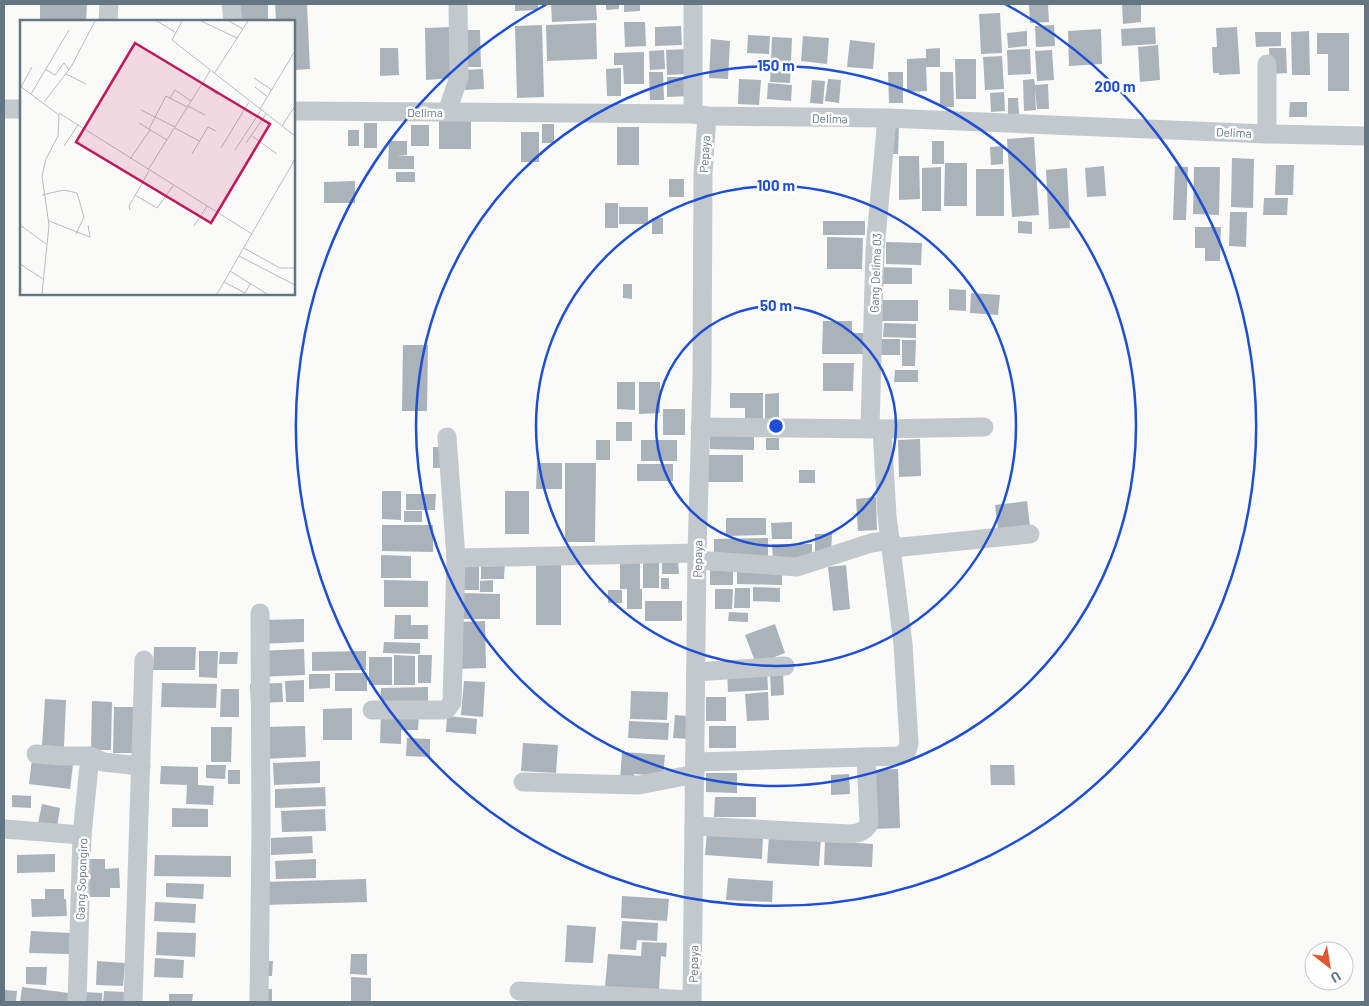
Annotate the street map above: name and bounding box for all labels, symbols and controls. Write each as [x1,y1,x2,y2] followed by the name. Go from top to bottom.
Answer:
[20,20,295,295] inset map
[757,56,795,74] text: 150 m
[1094,77,1136,95] text: 200 m
[407,105,443,119] street label: Delima
[812,111,848,125] street label: Delima
[1216,124,1252,140] street label: Delima
[696,135,712,173] street label: Pepaya
[757,176,795,194] text: 100 m
[867,233,883,313] street label: Gang Delima 03
[760,296,792,314] text: 50 m
[767,417,785,435] centre of rings
[690,540,704,578] street label: Pepaya
[73,838,89,920] street label: Gang Sopongiro
[1304,941,1354,991] north arrow
[686,945,700,983] street label: Pepaya
[1328,968,1344,987] text: U

